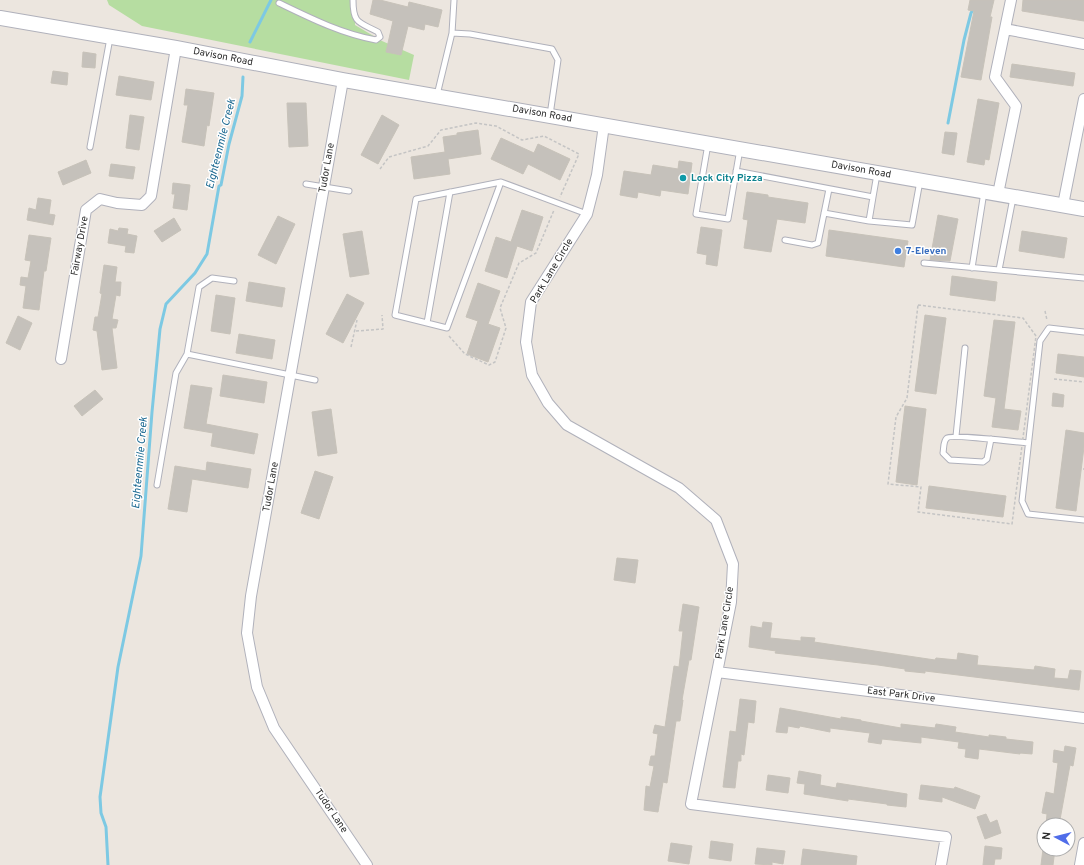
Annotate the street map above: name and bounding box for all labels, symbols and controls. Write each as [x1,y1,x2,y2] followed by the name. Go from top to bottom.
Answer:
[192,45,254,69] street label: Davison Road
[203,97,239,191] water label: Eighteenmile Creek
[511,102,573,126] street label: Davison Road
[316,142,338,194] street label: Tudor Lane
[830,158,892,182] street label: Davison Road
[691,172,763,185] place label: Lock City Pizza
[678,173,688,183] marker: Lock City Pizza
[68,215,92,277] street label: Fairway Drive
[528,236,576,306] street label: Park Lane Circle
[906,245,947,258] place label: 7-Eleven
[893,246,903,256] marker: 7-Eleven
[129,416,151,510] water label: Eighteenmile Creek
[260,461,282,513] street label: Tudor Lane
[713,586,737,660] street label: Park Lane Circle
[866,684,936,706] street label: East Park Drive
[311,786,351,836] street label: Tudor Lane
[1036,817,1076,857] north arrow
[1040,831,1054,841] text: N

